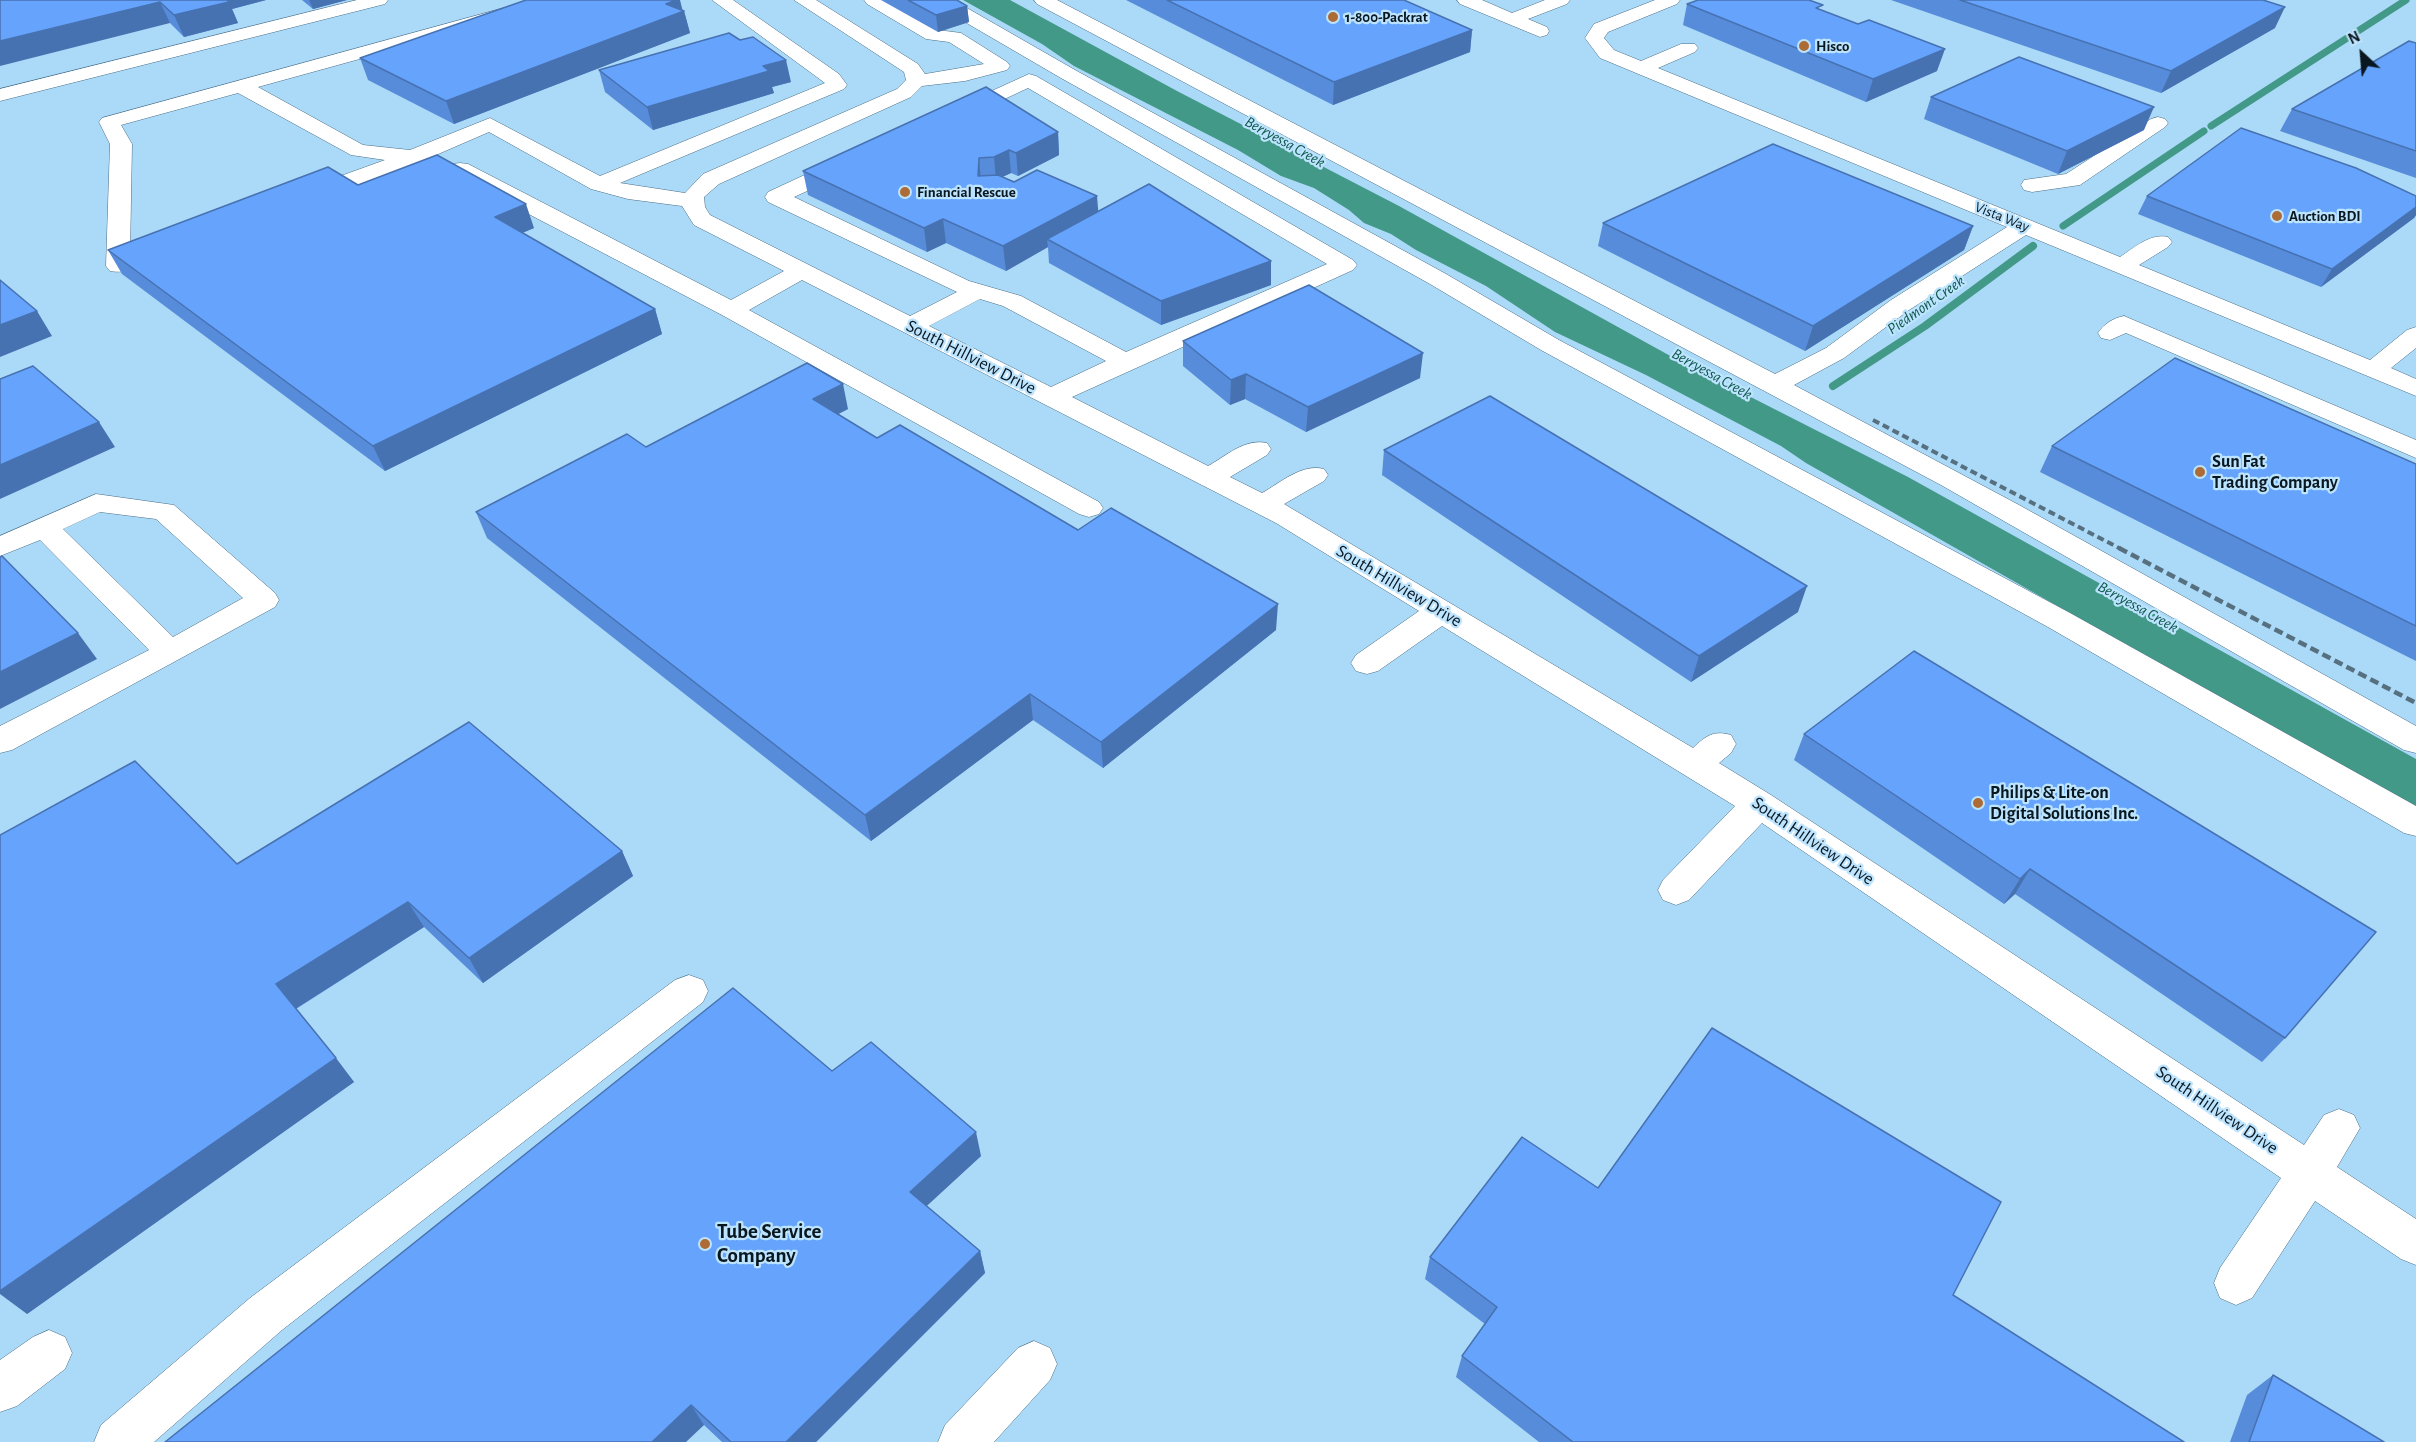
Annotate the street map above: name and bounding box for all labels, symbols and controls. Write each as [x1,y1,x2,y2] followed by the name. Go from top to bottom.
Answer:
[1345,8,1428,26] place label: 1-800-Packrat
[1326,10,1340,24] marker: 1-800-Packrat
[2332,24,2392,84] north arrow
[2346,28,2363,47] text: N
[1816,37,1849,55] place label: Hisco
[1797,39,1811,53] marker: Hisco
[1241,112,1329,172] water label: Berryessa Creek
[917,183,1016,201] place label: Financial Rescue
[898,185,912,199] marker: Financial Rescue
[1972,198,2032,236] street label: Vista Way
[2289,207,2361,225] place label: Auction BDI
[2270,209,2284,223] marker: Auction BDI
[1884,271,1968,339] water label: Piedmont Creek
[903,315,1039,399] street label: South Hillview Drive
[1668,344,1756,404] water label: Berryessa Creek
[2212,451,2338,494] place label: Sun Fat Trading Company
[2193,465,2207,479] marker: Sun Fat Trading Company
[1332,540,1466,632] street label: South Hillview Drive
[2094,577,2182,637] water label: Berryessa Creek
[1990,782,2138,824] place label: Philips & Lite-on Digital Solutions Inc.
[1748,792,1878,890] street label: South Hillview Drive
[1971,796,1985,810] marker: Philips & Lite-on Digital Solutions Inc.
[2152,1061,2282,1159] street label: South Hillview Drive
[717,1219,821,1269] place label: Tube Service Company
[698,1237,712,1251] marker: Tube Service Company

